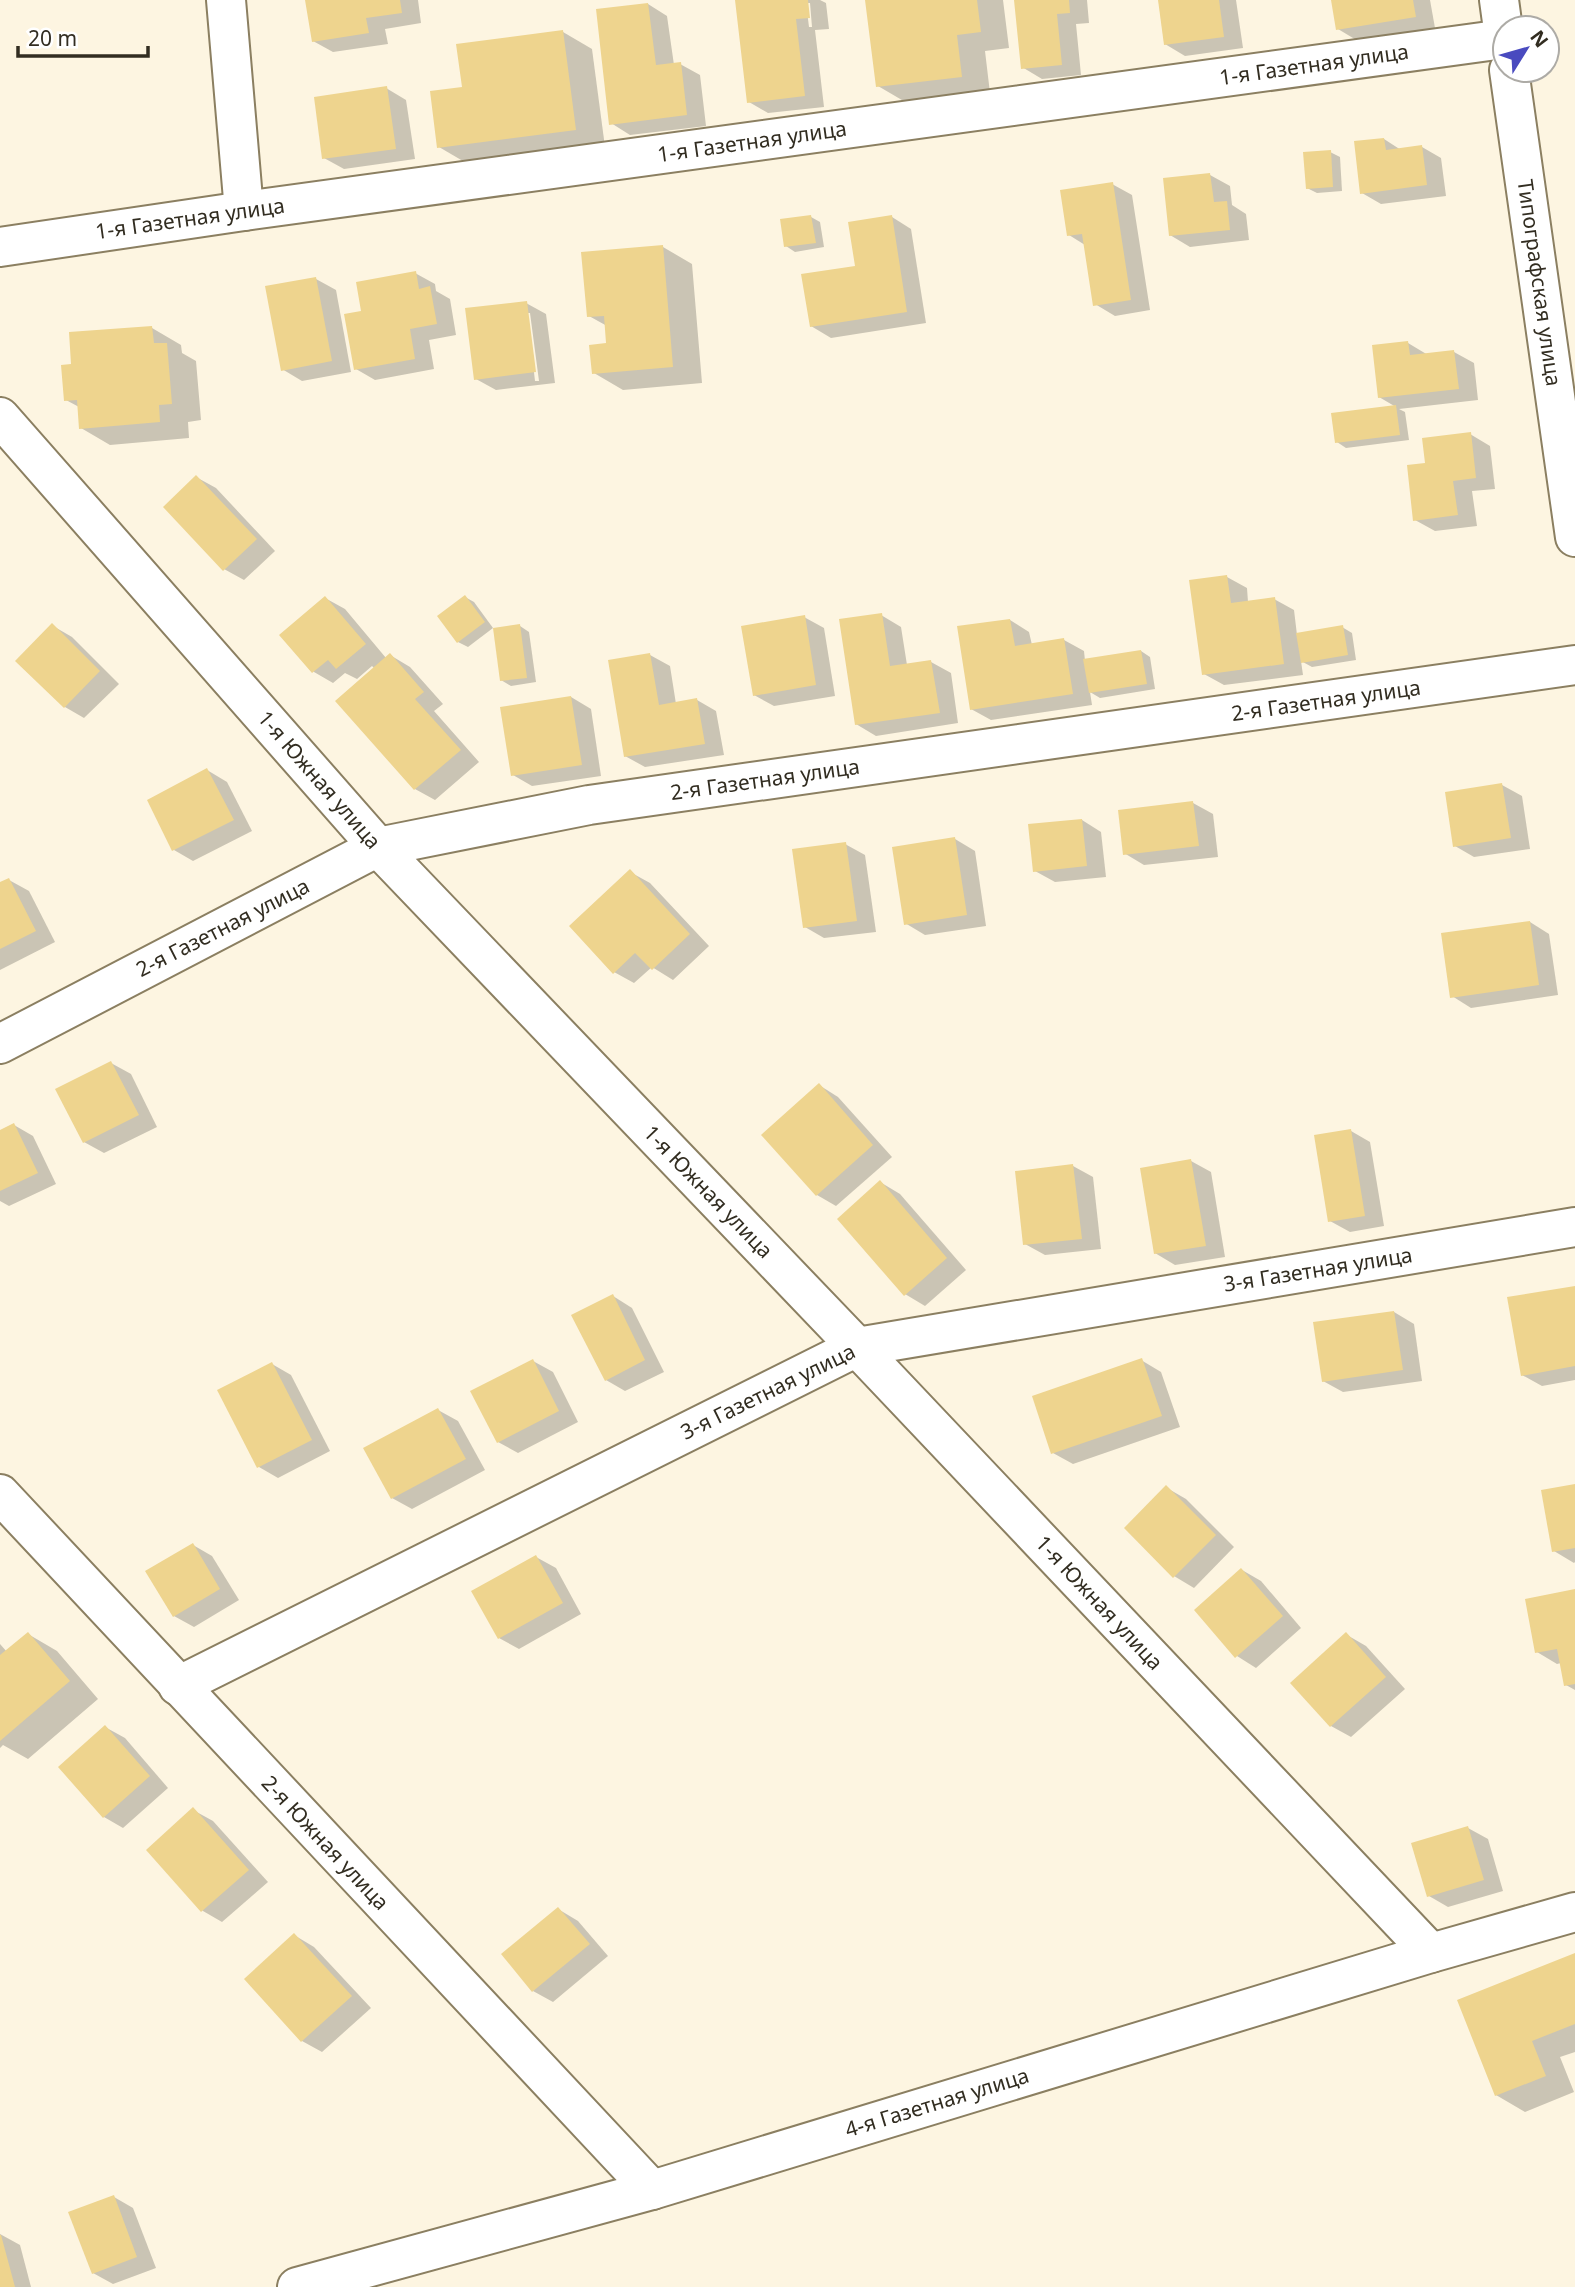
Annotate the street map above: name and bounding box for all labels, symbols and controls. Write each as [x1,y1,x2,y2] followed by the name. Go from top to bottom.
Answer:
[18,14,147,58] scale bar
[1491,14,1561,84] north arrow
[28,24,77,52] text: 20 m
[1525,25,1555,53] text: N
[1217,37,1410,91] street label: 1-я Газетная улица
[655,114,848,168] street label: 1-я Газетная улица
[1512,178,1568,388] street label: Типографская улица
[93,191,286,245] street label: 1-я Газетная улица
[1229,673,1422,727] street label: 2-я Газетная улица
[252,704,388,854] street label: 1-я Южная улица
[668,752,861,806] street label: 2-я Газетная улица
[131,871,314,983] street label: 2-я Газетная улица
[638,1119,779,1264] street label: 1-я Южная улица
[1221,1240,1414,1298] street label: 3-я Газетная улица
[676,1337,860,1446] street label: 3-я Газетная улица
[1030,1529,1170,1676] street label: 1-я Южная улица
[256,1769,396,1916] street label: 2-я Южная улица
[841,2061,1032,2143] street label: 4-я Газетная улица

